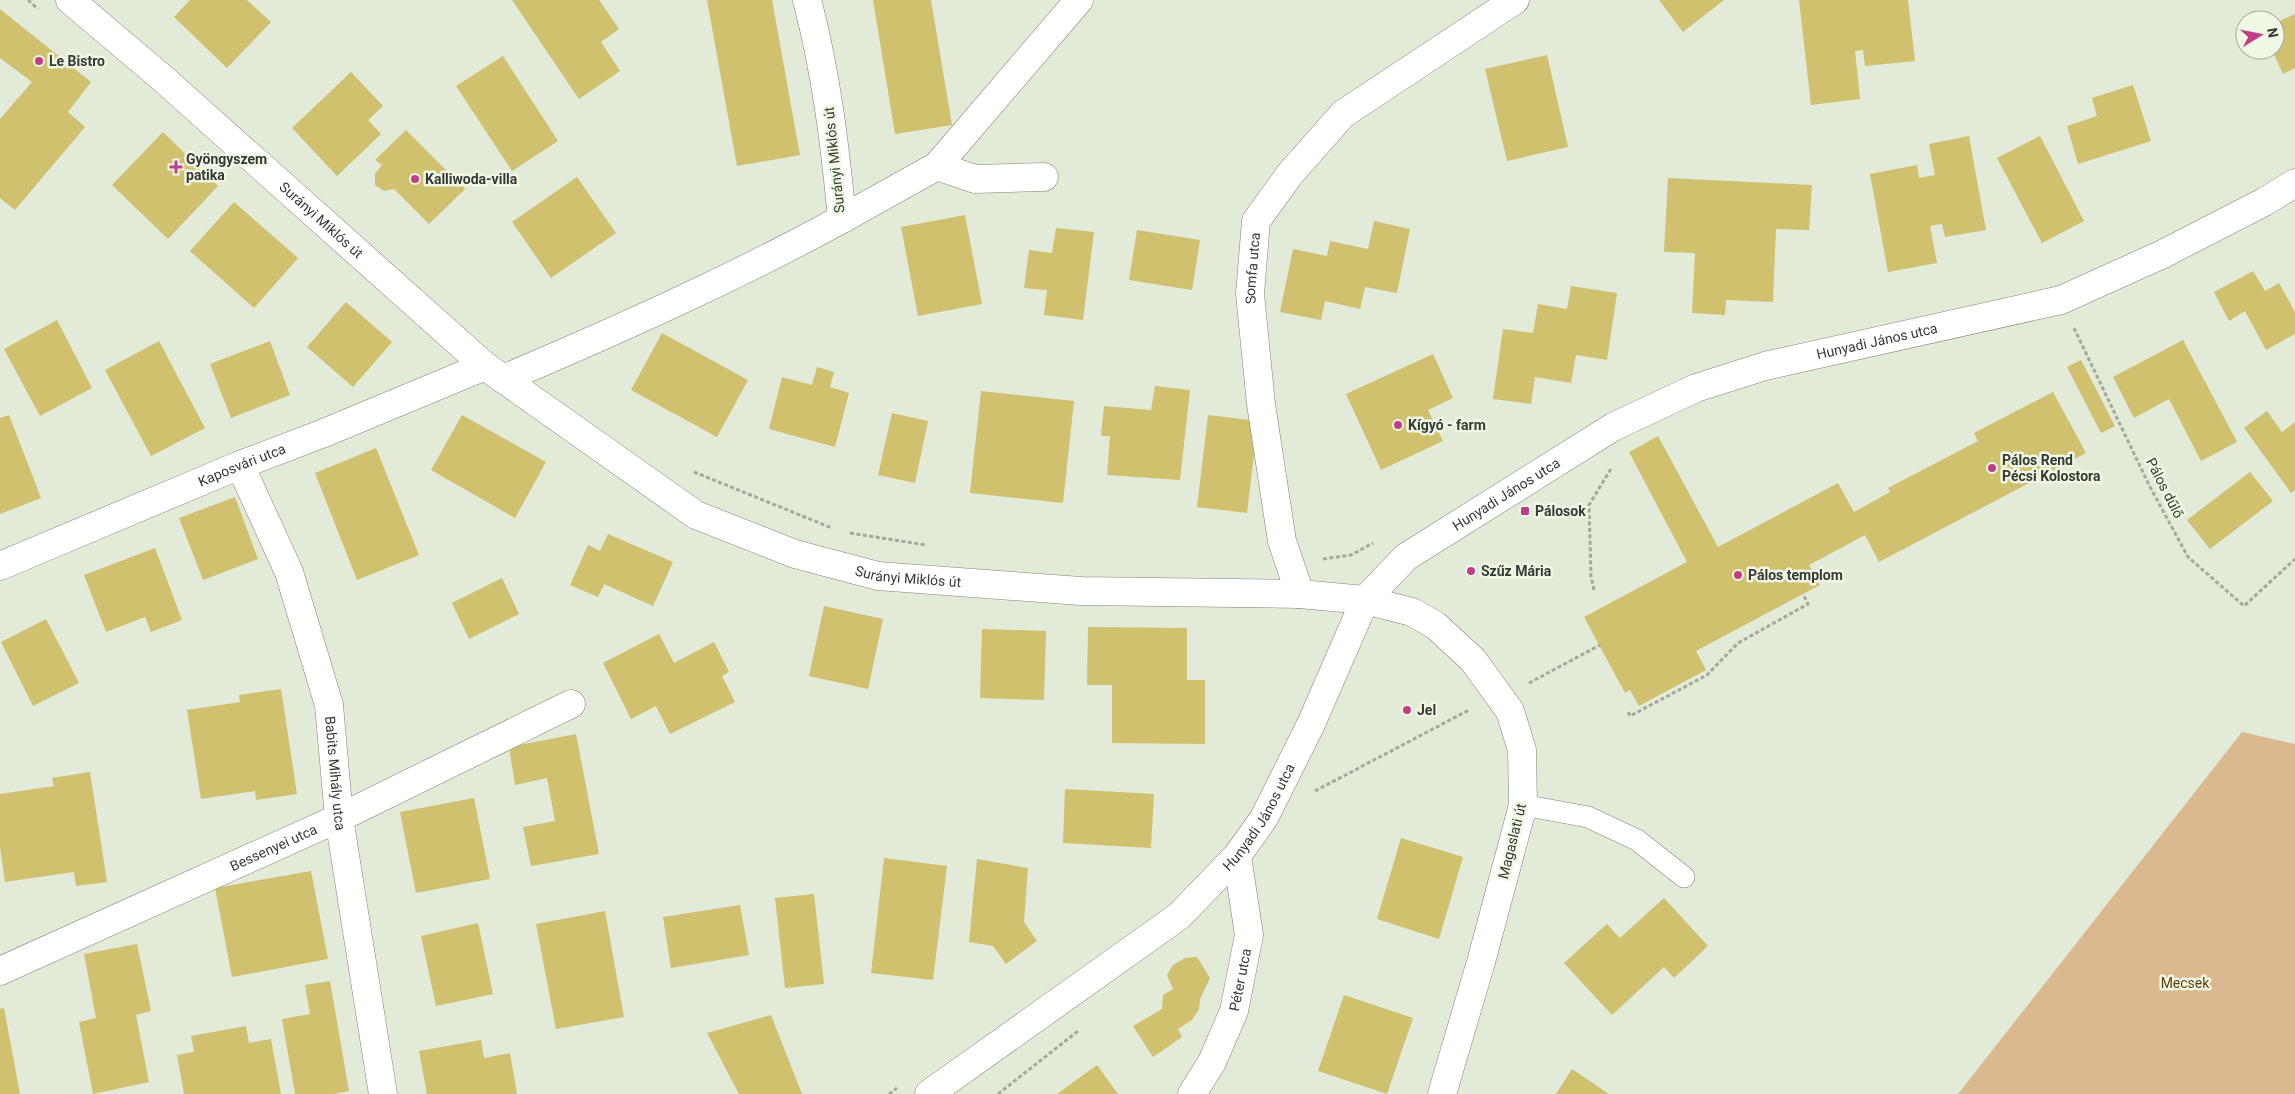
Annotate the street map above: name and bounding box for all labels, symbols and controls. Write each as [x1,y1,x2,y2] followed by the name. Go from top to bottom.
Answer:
[2235,10,2285,60] north arrow
[2264,26,2282,39] text: N
[49,53,105,69] place label: Le Bistro
[33,55,45,67] marker: Le Bistro
[820,106,848,214] street label: Surányi Miklós út
[186,151,267,183] place label: Gyöngyszem patika
[170,161,182,173] marker: Gyöngyszem patika
[425,171,518,187] place label: Kalliwoda-villa
[409,173,421,185] marker: Kalliwoda-villa
[276,179,367,262] street label: Surányi Miklós út
[1242,232,1263,305] street label: Somfa utca
[1815,320,1939,362] street label: Hunyadi János utca
[1408,417,1486,433] place label: Kígyó - farm
[1392,419,1404,431] marker: Kígyó - farm
[196,440,288,490] street label: Kaposvári utca
[2002,452,2101,484] place label: Pálos Rend Pécsi Kolostora
[1450,454,1563,534] street label: Hunyadi János utca
[2143,455,2187,521] street label: Pálos dűlő
[1986,462,1998,474] marker: Pálos Rend Pécsi Kolostora
[1535,503,1586,519] place label: Pálosok
[1519,505,1531,517] marker: Pálosok
[853,562,962,590] street label: Surányi Miklós út
[1481,563,1552,579] place label: Szűz Mária
[1465,565,1477,577] marker: Szűz Mária
[1748,567,1843,583] place label: Pálos templom
[1732,569,1744,581] marker: Pálos templom
[1417,702,1436,718] place label: Jel
[1401,704,1413,716] marker: Jel
[322,715,349,831] street label: Babits Mihály utca
[1219,761,1298,874] street label: Hunyadi János utca
[1495,801,1529,880] street label: Magaslati út
[227,821,320,874] street label: Bessenyei utca
[1226,947,1254,1013] street label: Péter utca
[2161,975,2210,991] park label: Mecsek

